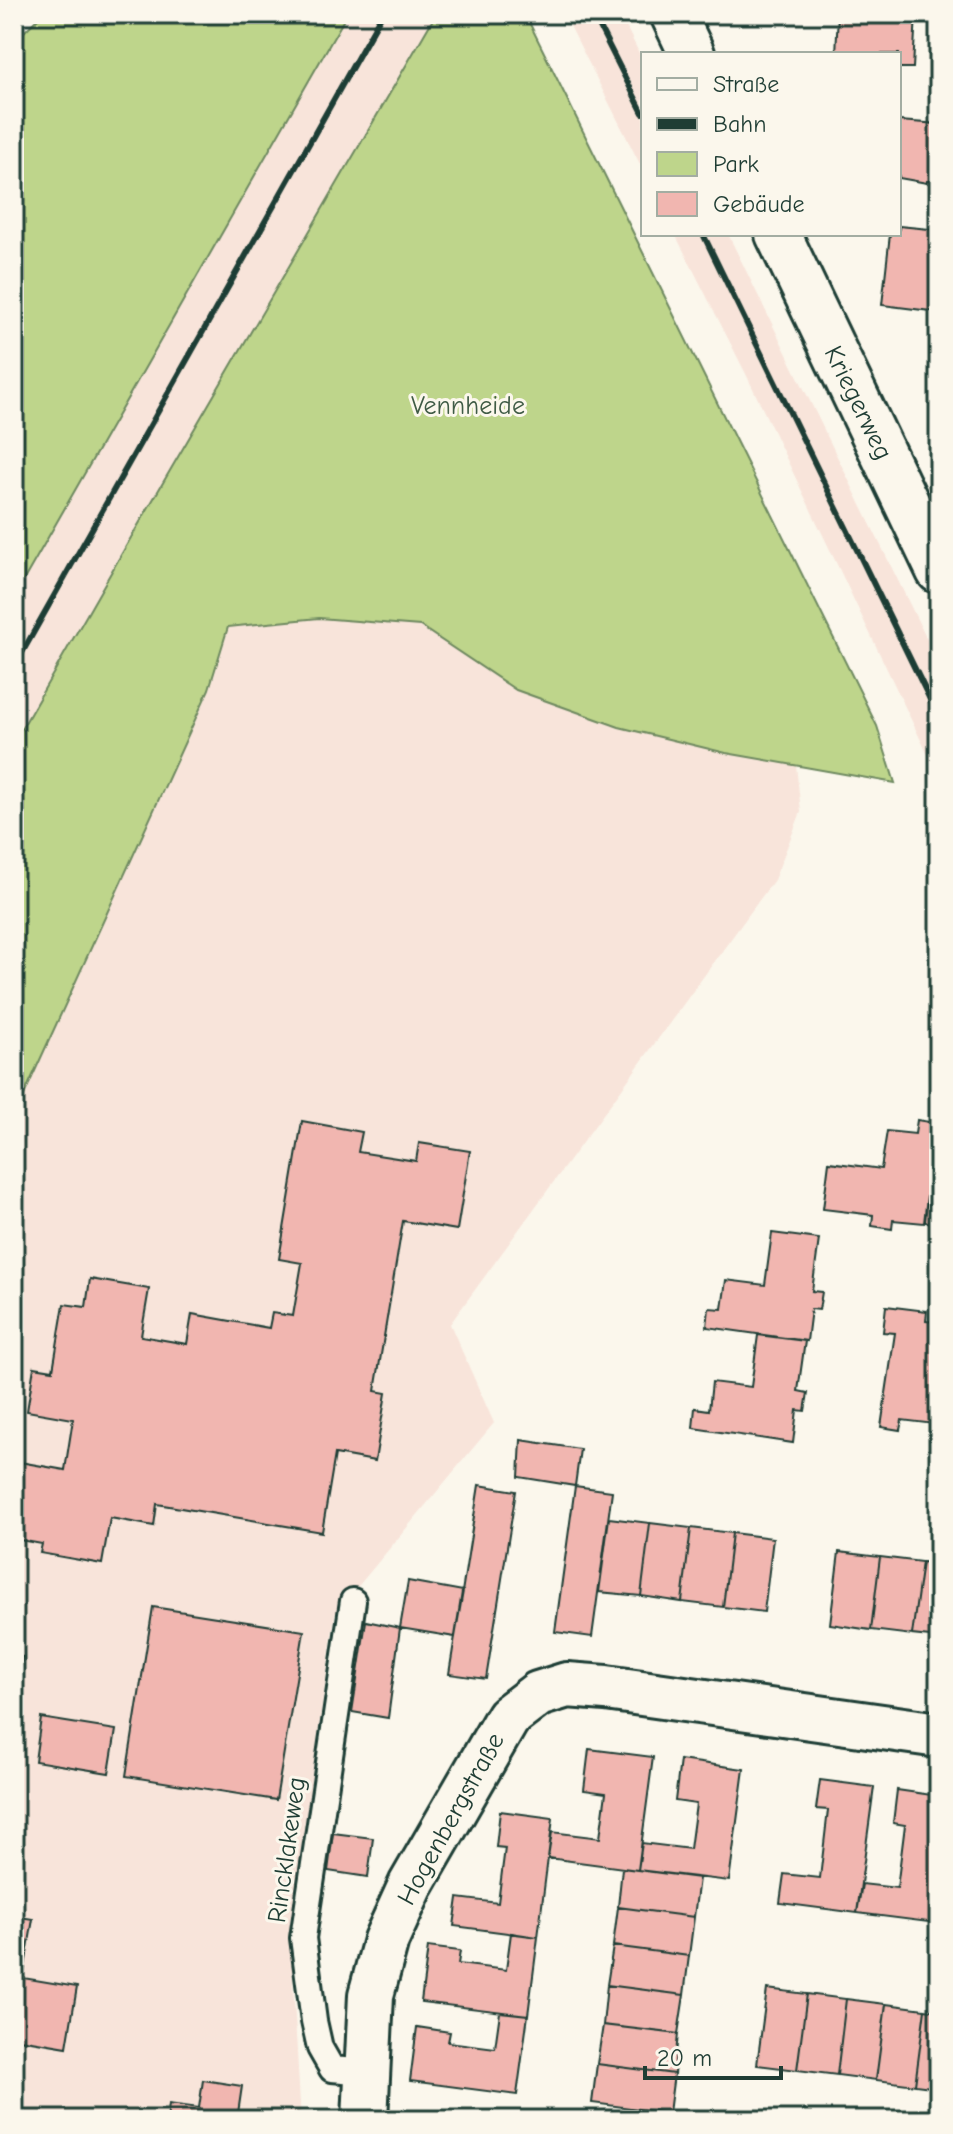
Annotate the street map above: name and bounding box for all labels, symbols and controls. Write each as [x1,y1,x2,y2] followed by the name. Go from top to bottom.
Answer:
[641,52,901,236] legend
[713,70,779,98] text: Straße
[713,110,766,138] text: Bahn
[713,150,759,178] text: Park
[713,190,804,218] text: Gebäude
[818,341,898,465] street label: Kriegerweg
[411,391,525,421] park label: Vennheide
[391,1728,511,1910] street label: Hogenbergstraße
[262,1775,312,1925] street label: Rincklakeweg
[645,2030,781,2080] scale bar
[657,2044,712,2072] text: 20 m

